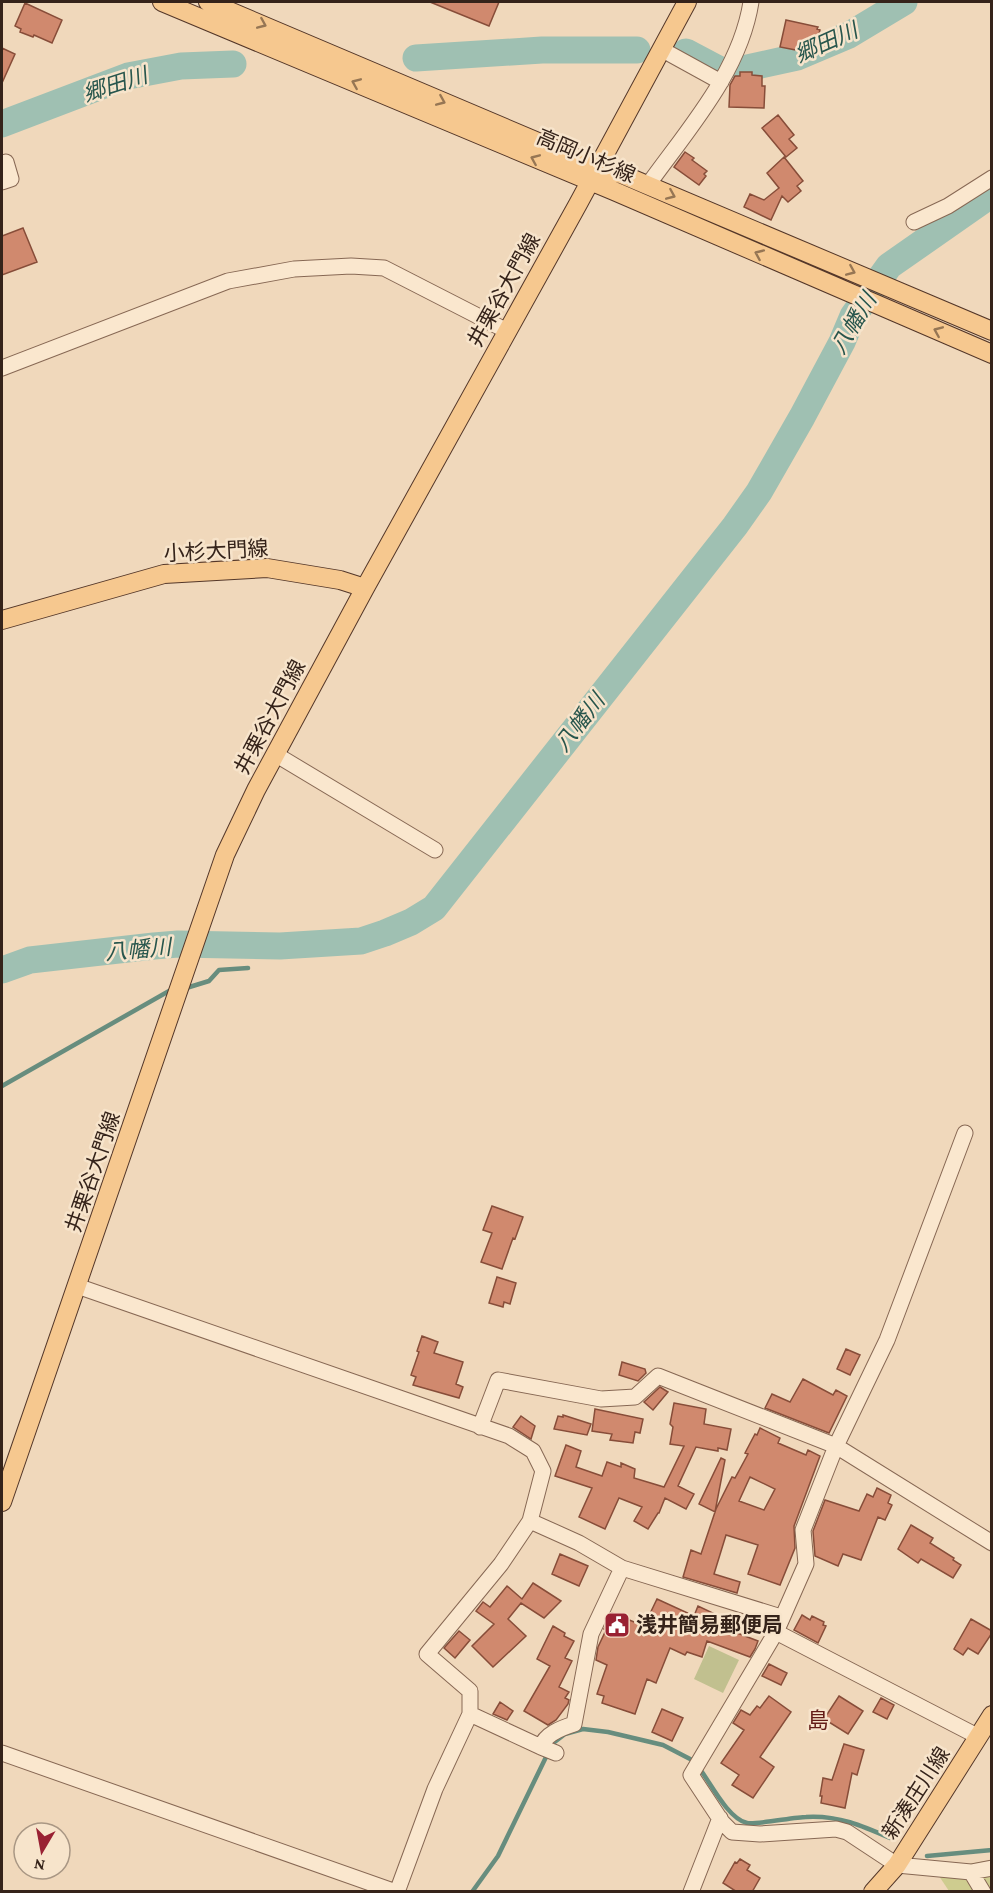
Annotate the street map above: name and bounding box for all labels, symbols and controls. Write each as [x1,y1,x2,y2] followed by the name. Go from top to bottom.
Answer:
[255,17,266,29] one-way arrow
[791,17,863,67] water label: 郷田川
[80,62,152,107] water label: 郷田川
[351,78,362,90] one-way arrow
[435,94,446,106] one-way arrow
[533,124,639,188] street label: 高岡小杉線
[531,154,542,166] one-way arrow
[665,188,676,200] one-way arrow
[463,229,545,351] street label: 井栗谷大門線
[754,249,765,261] one-way arrow
[845,264,856,276] one-way arrow
[826,287,882,358] water label: 八幡川
[933,326,944,338] one-way arrow
[163,536,269,566] street label: 小杉大門線
[230,656,310,778] street label: 井栗谷大門線
[549,687,611,756] water label: 八幡川
[104,934,174,965] water label: 八幡川
[61,1109,125,1235] street label: 井栗谷大門線
[602,1610,632,1640] public building icon: 浅井簡易郵便局
[636,1613,783,1637] place label: 浅井簡易郵便局
[807,1708,829,1733] district label: 島
[877,1742,955,1844] street label: 新湊庄川線
[12,1821,72,1881] north arrow
[33,1856,46,1875] text: N

